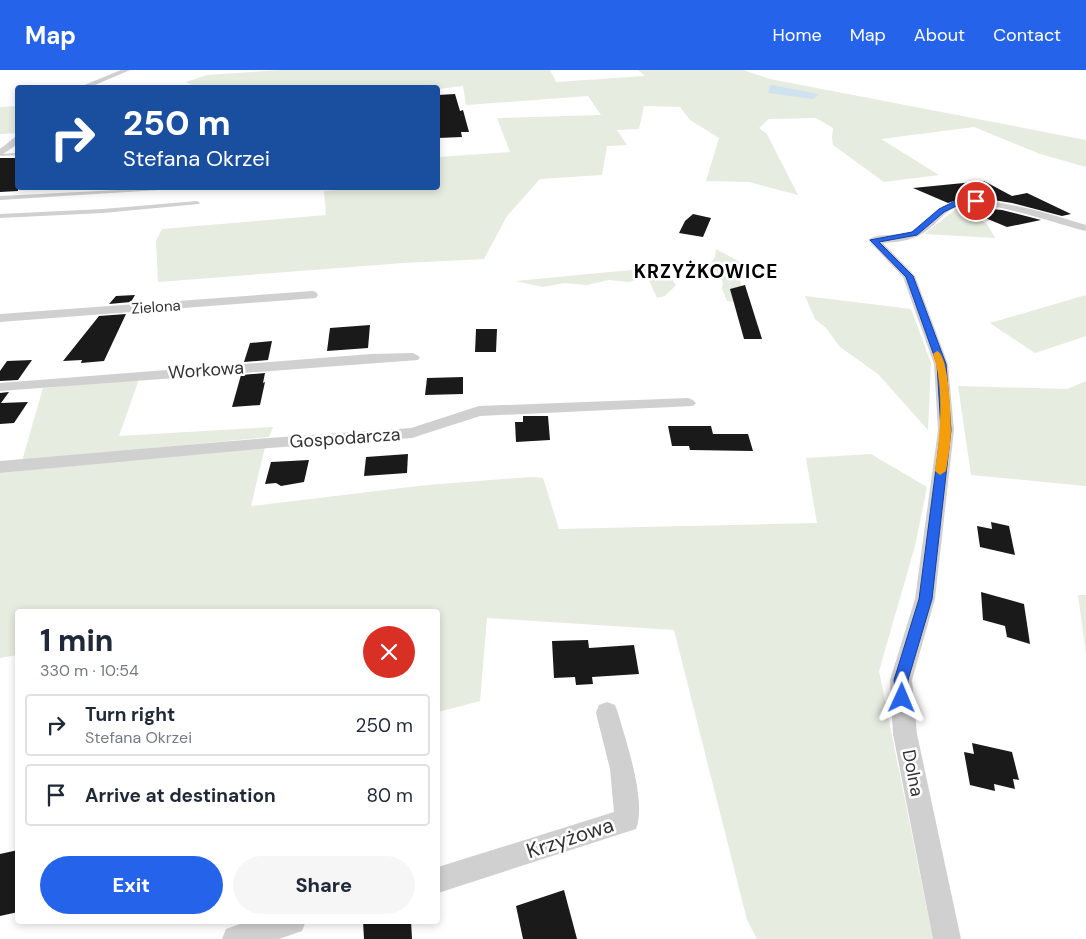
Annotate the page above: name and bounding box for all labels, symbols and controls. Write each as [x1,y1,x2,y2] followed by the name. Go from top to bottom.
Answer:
[25,20,76,51] text: Map
[772,23,822,47] text: Home
[850,23,886,47] text: Map
[914,23,965,47] text: About
[993,23,1061,47] text: Contact
[123,100,231,146] text: 250 m
[40,105,105,170] icon: right
[123,144,270,173] text: Stefana Okrzei
[955,180,997,222] pin
[962,187,990,215] icon: arrive
[634,259,778,284] district label: KRZYŻKOWICE
[131,295,181,319] street label: Zielona
[167,355,245,385] street label: Workowa
[289,422,401,454] street label: Gospodarcza
[40,621,113,660] text: 1 min
[363,626,415,678] button: close
[40,660,139,681] text: 330 m · 10:54
[875,671,927,723] position arrow
[85,702,175,727] text: Turn right
[42,711,70,739] icon: right
[355,713,413,738] text: 250 m
[85,727,192,748] text: Stefana Okrzei
[897,748,929,798] street label: Dolna
[42,781,70,809] icon: arrive
[85,783,276,808] text: Arrive at destination
[366,783,413,808] text: 80 m
[523,811,617,865] street label: Krzyżowa
[40,856,223,914] button: Exit
[233,856,415,914] button: Share

